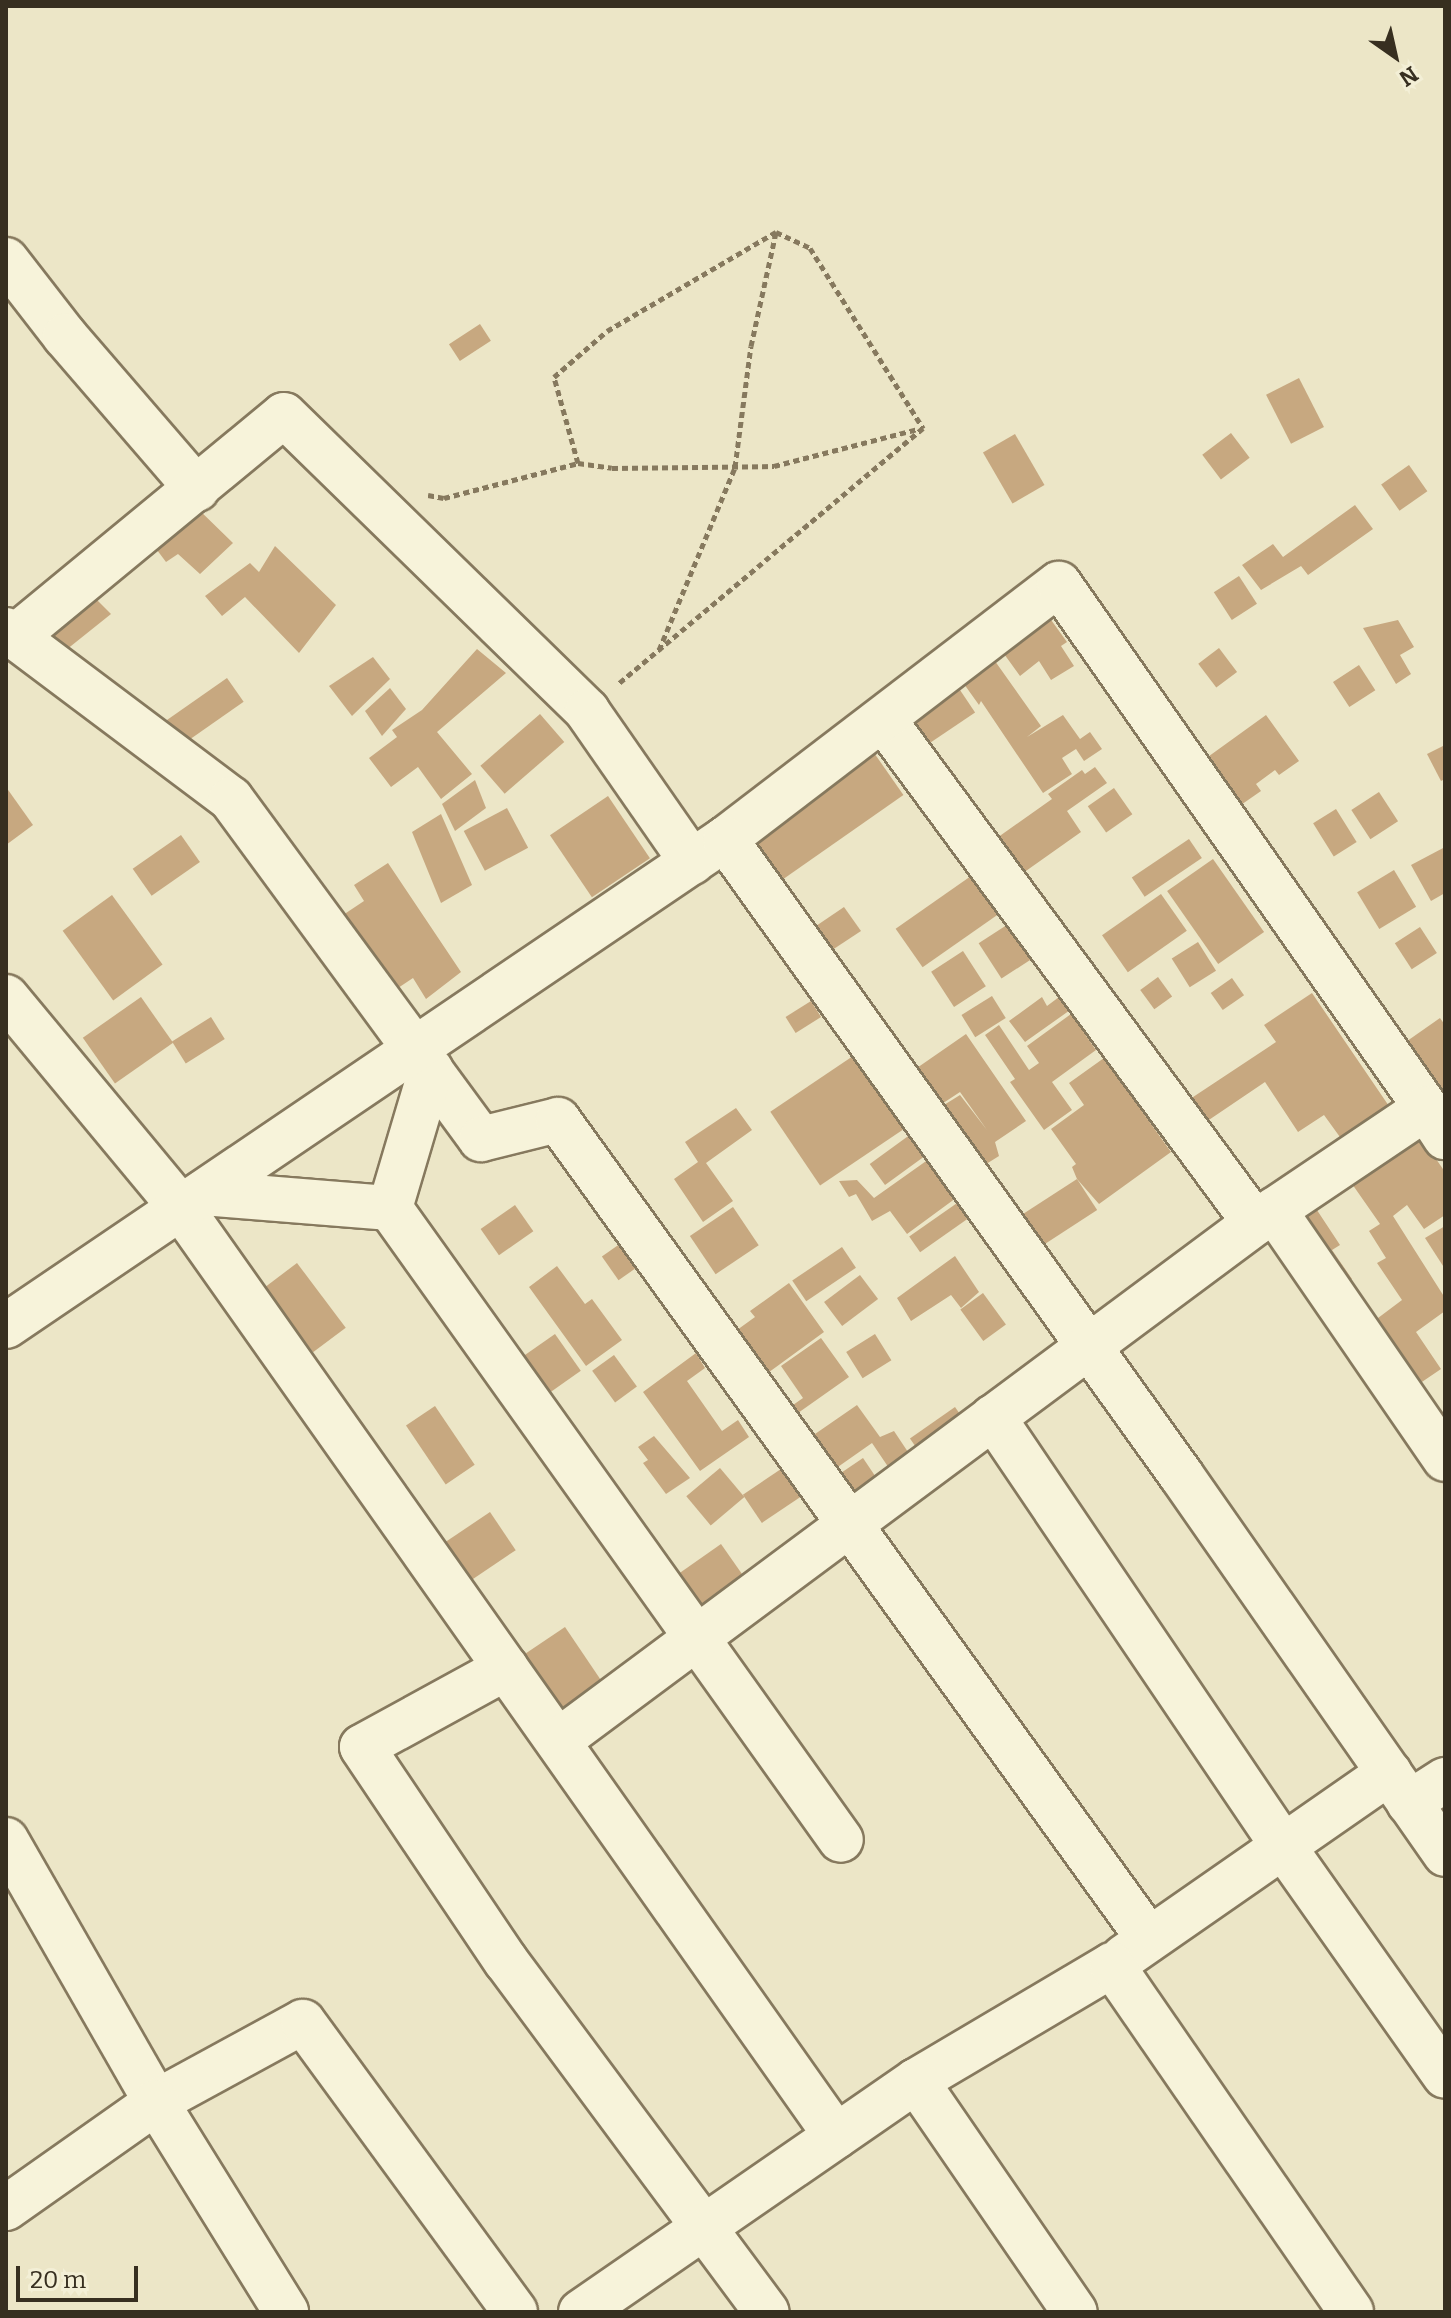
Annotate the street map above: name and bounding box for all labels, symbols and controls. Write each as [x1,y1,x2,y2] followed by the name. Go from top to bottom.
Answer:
[1355,16,1435,96] north arrow
[1394,60,1423,92] text: N
[20,2250,142,2300] scale bar
[30,2266,86,2294] text: 20 m

